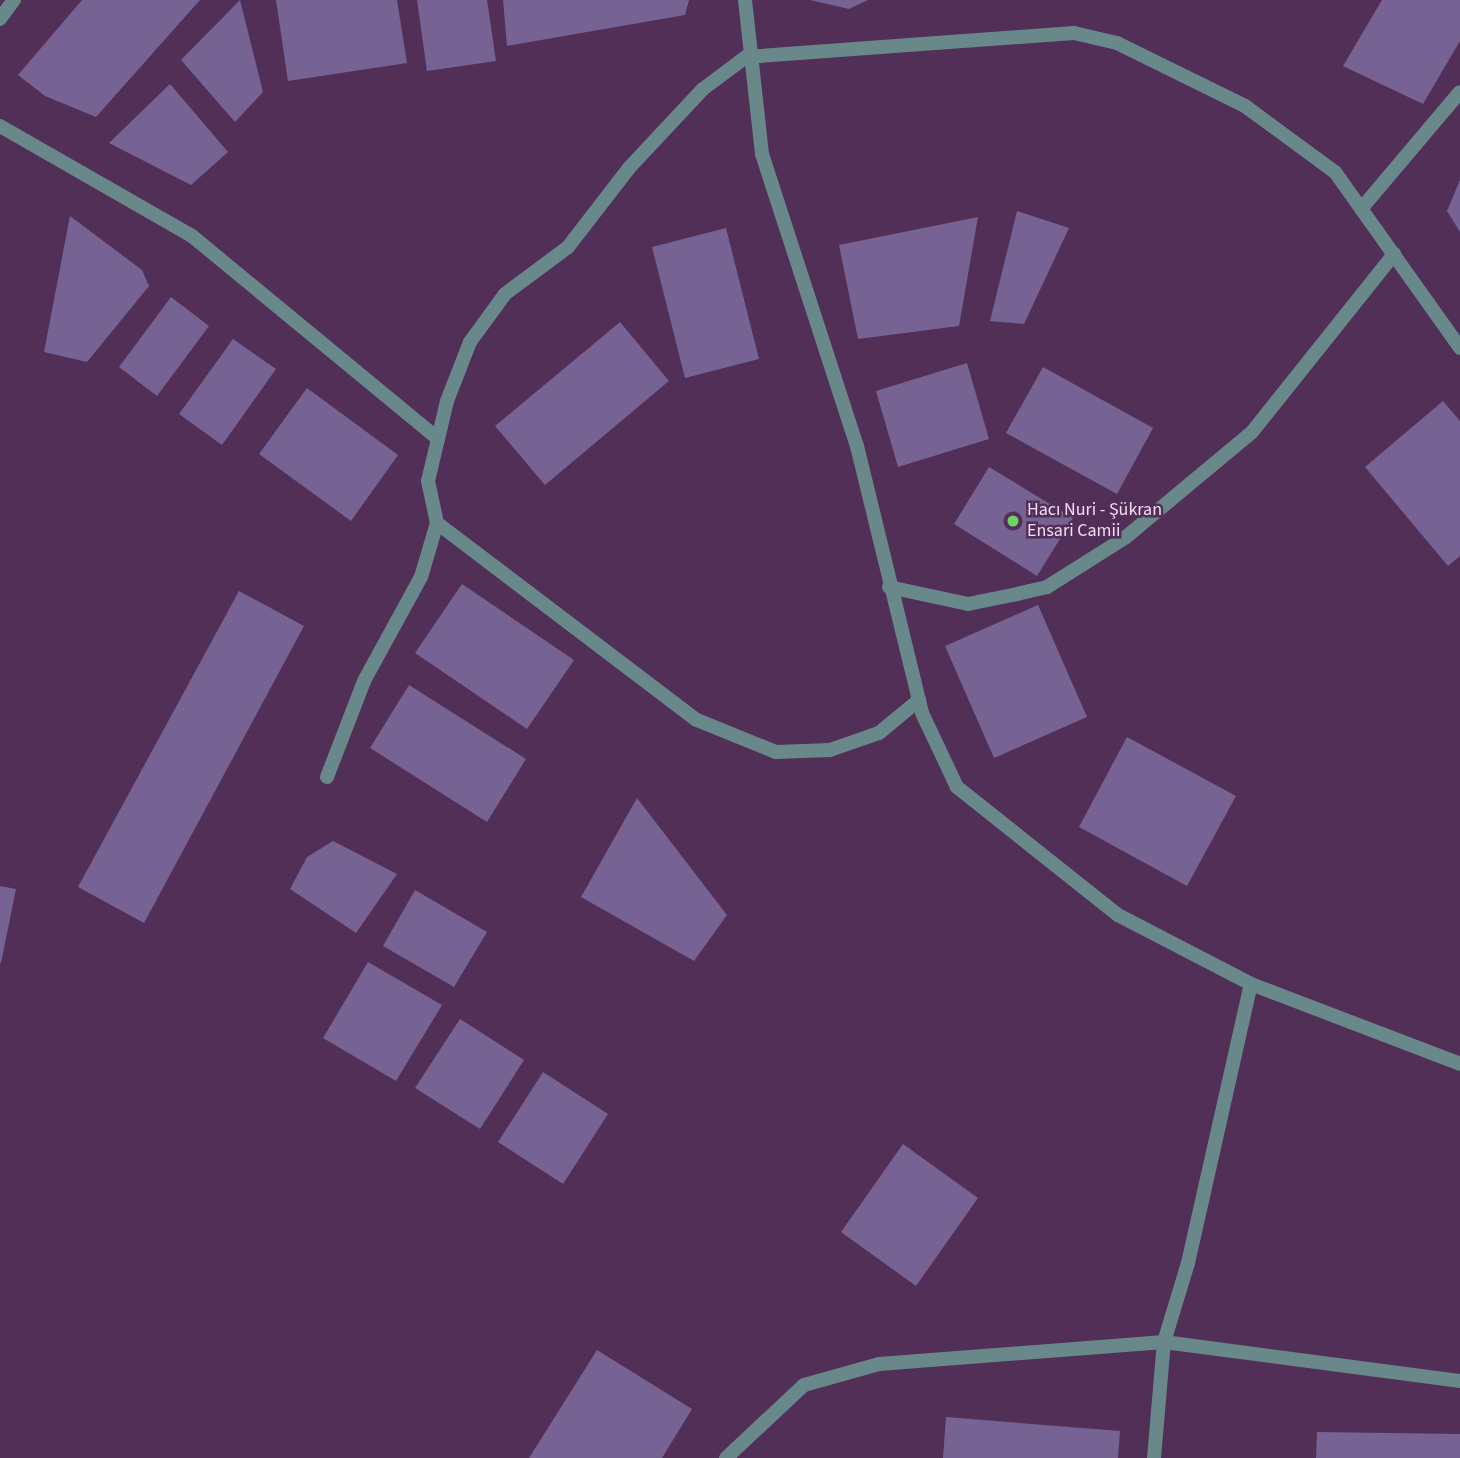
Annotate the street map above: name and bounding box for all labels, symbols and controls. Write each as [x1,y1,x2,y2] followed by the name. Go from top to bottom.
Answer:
[1027,500,1162,542] place label: Hacı Nuri - Şükran Ensari Camii
[1005,513,1021,529] marker: Hacı Nuri - Şükran Ensari Camii

